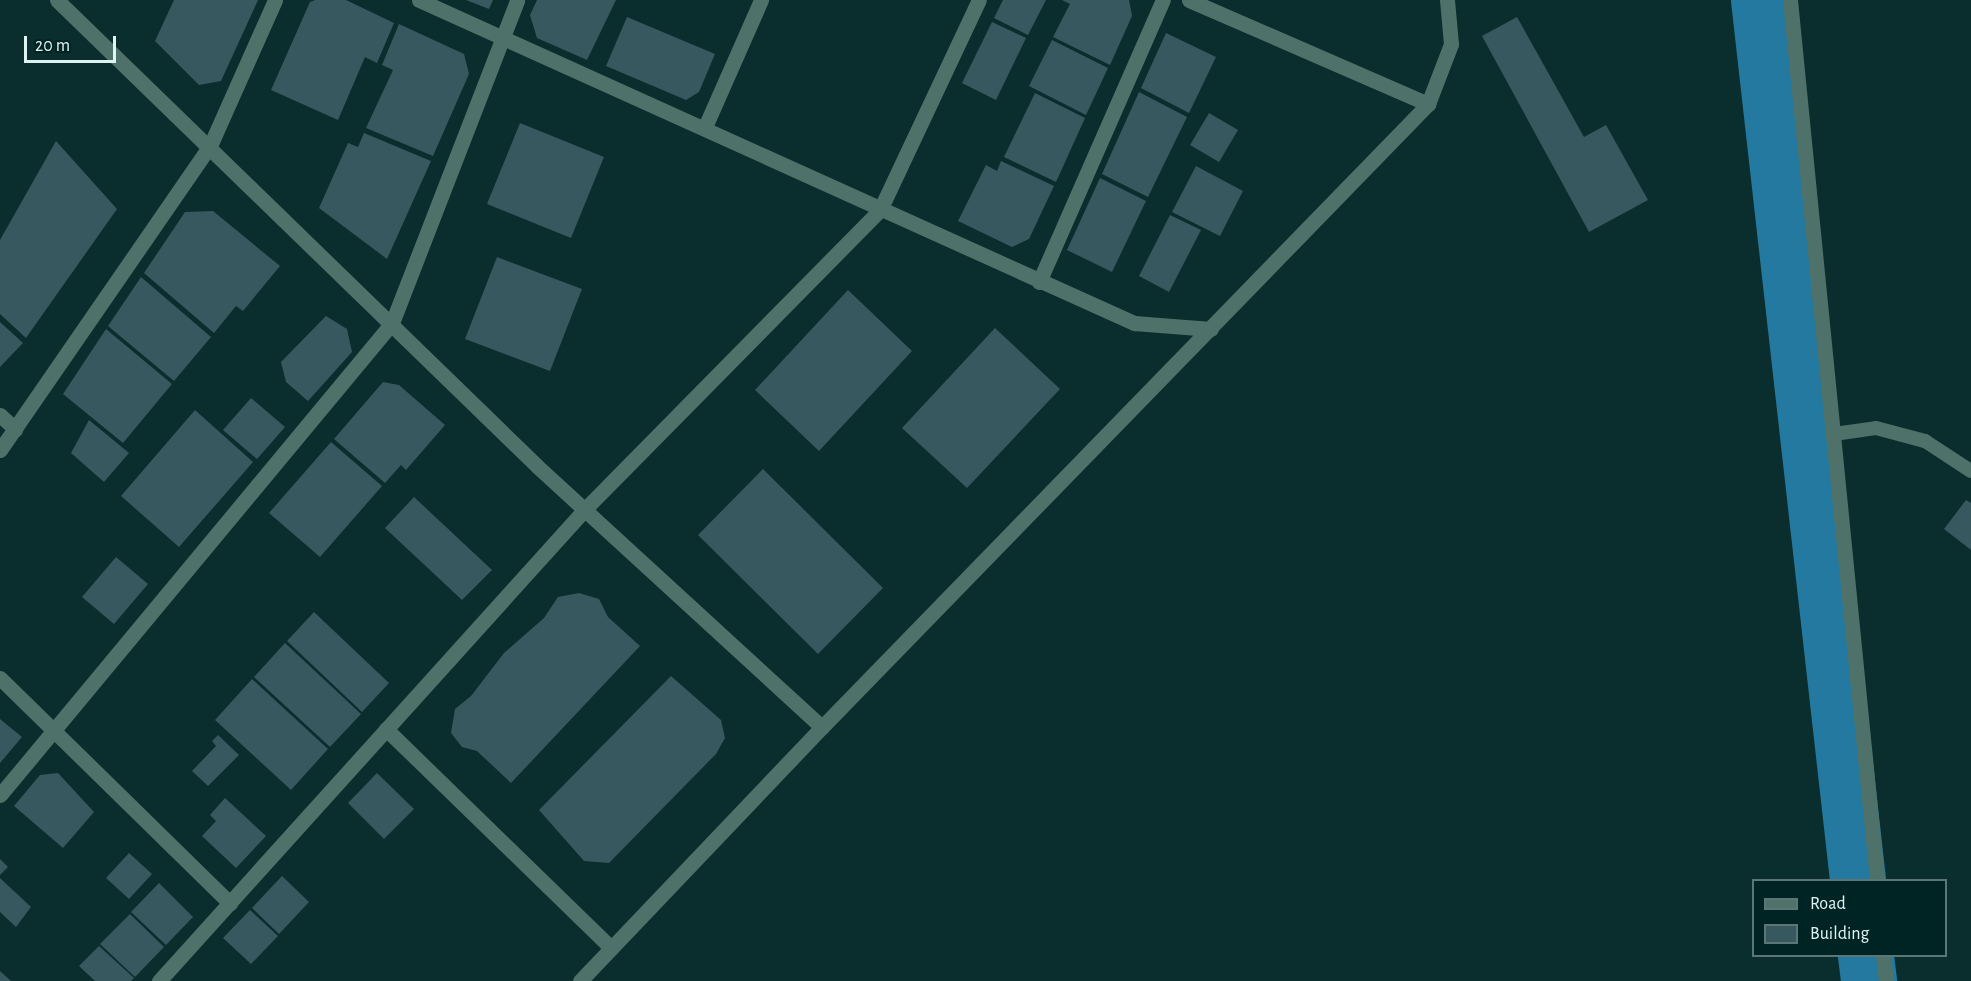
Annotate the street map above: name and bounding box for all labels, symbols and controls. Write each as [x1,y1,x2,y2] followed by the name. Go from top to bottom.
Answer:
[27,24,118,62] scale bar
[35,37,70,55] text: 20 m
[1752,879,1947,957] legend
[1810,895,1846,913] text: Road
[1810,925,1869,943] text: Building

